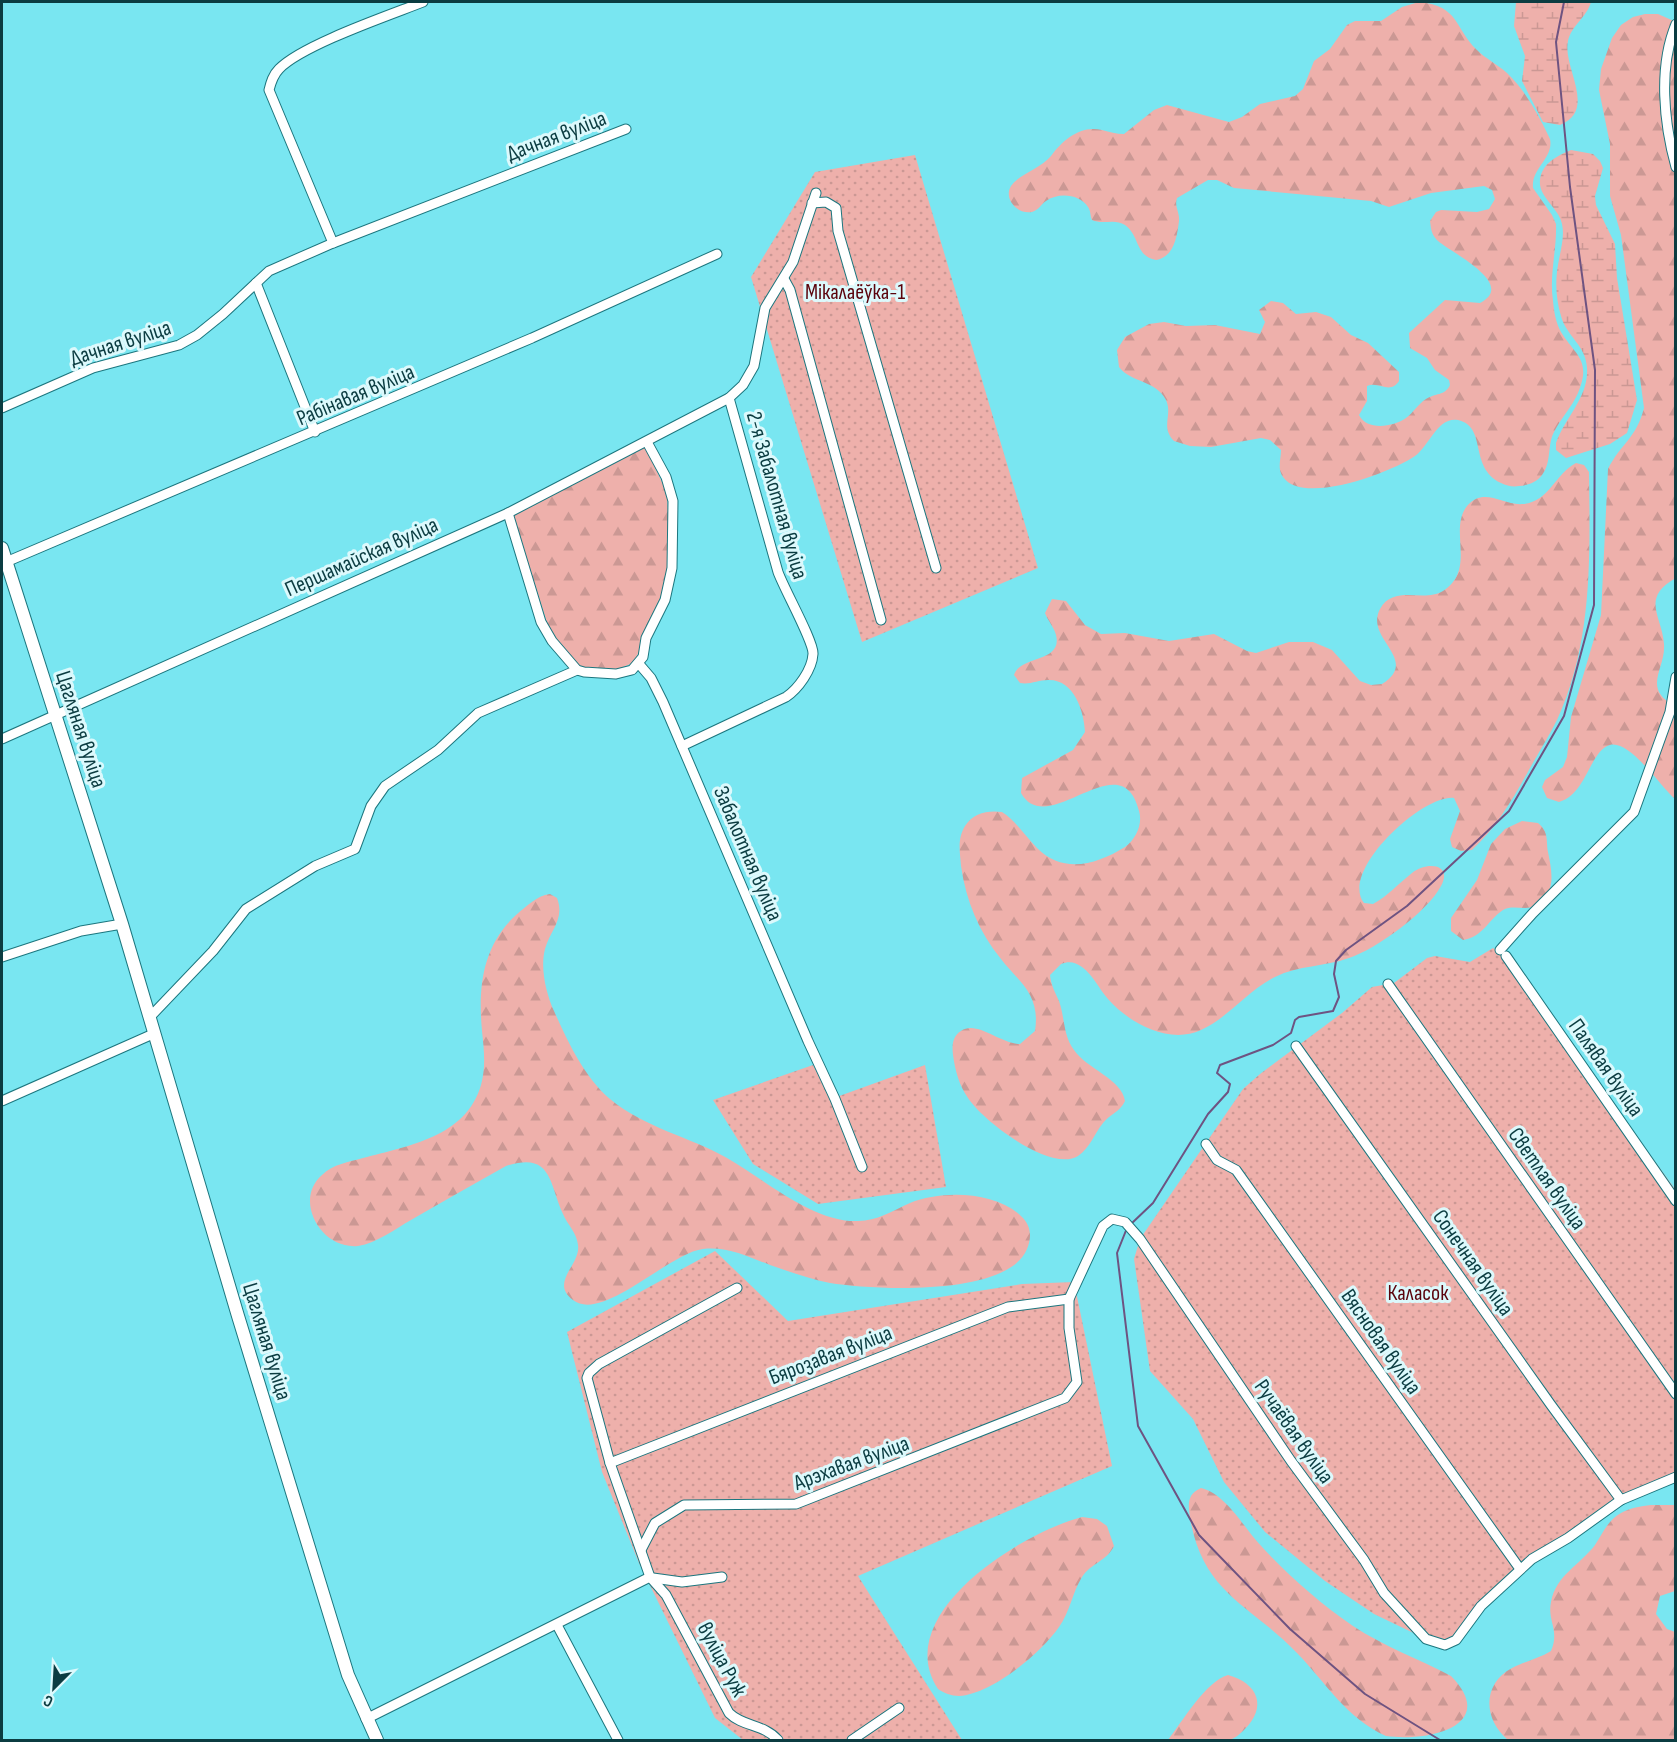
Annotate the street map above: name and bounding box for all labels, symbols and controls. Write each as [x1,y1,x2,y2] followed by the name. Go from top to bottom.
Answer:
[503,105,610,168] street label: Дачная вуліца
[805,279,905,306] park label: Мікалаёўка-1
[66,314,174,372] street label: Дачная вуліца
[293,358,419,432] street label: Рабінавая вуліца
[740,409,813,582] street label: 2-я Забалотная вуліца
[281,512,442,603] street label: Першамайская вуліца
[49,668,112,791] street label: Цагляная вуліца
[707,782,788,925] street label: Забалотная вуліца
[1562,1014,1649,1122] street label: Палявая вуліца
[1502,1123,1592,1235] street label: Светлая вуліца
[1426,1205,1519,1321] street label: Сонечная вуліца
[236,1280,297,1403] street label: Цагляная вуліца
[1387,1280,1449,1307] park label: Каласок
[1335,1284,1427,1400] street label: Вясновая вуліца
[765,1320,896,1391] street label: Бярозавая вуліца
[1248,1375,1339,1489] street label: Ручаёвая вуліца
[789,1430,913,1497] street label: Арэхавая вуліца
[691,1618,752,1702] street label: вуліца Руж
[24,1658,84,1718] north arrow
[41,1690,56,1711] text: С

